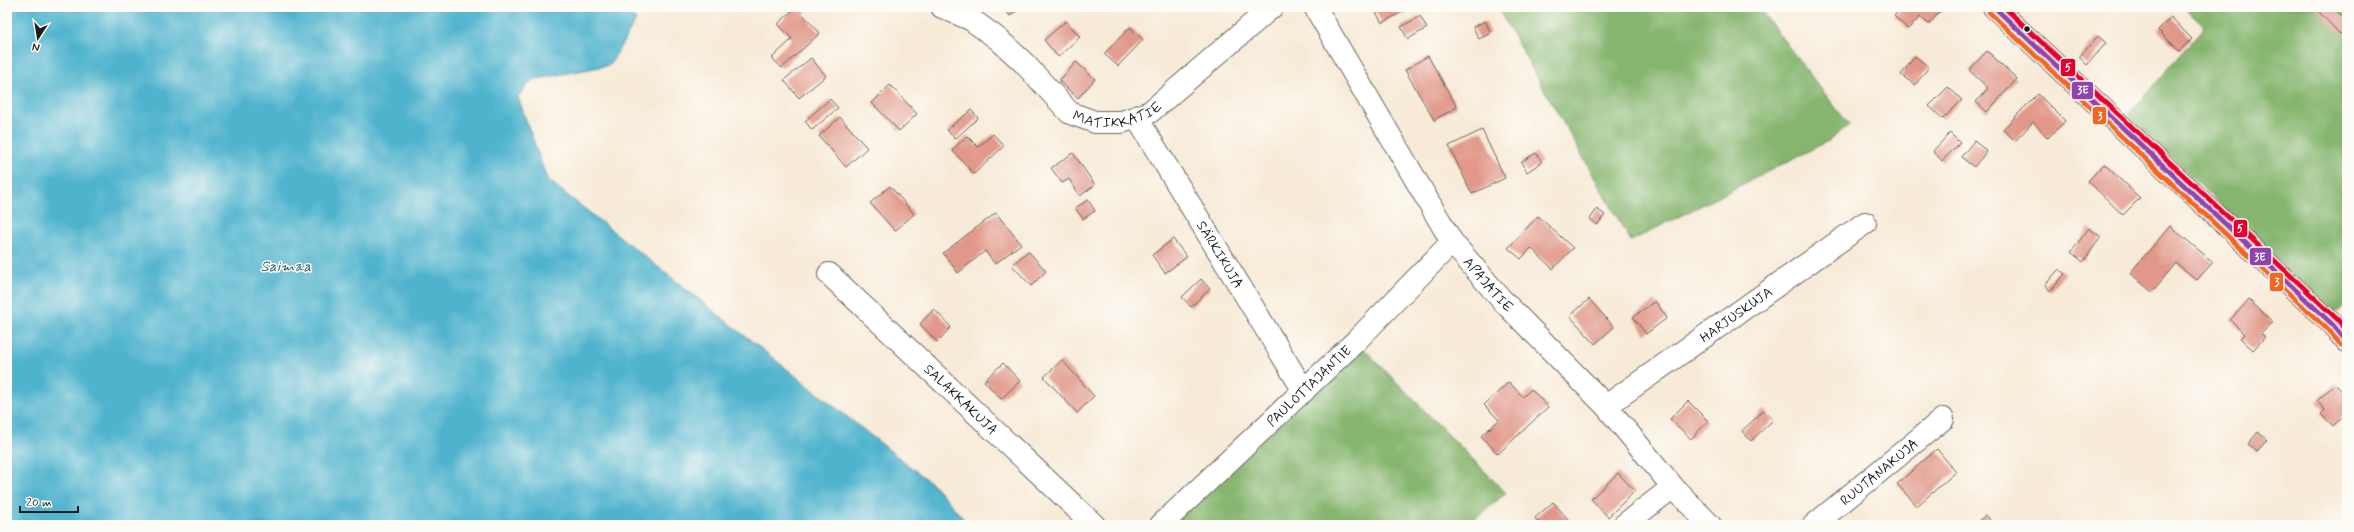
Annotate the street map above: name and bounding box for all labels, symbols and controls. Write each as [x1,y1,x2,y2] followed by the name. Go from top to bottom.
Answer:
[18,18,58,58] north arrow
[2022,24,2032,34] unlabelled marker
[31,39,41,54] text: N
[2060,58,2076,77] line badge: 5
[2065,61,2072,75] text: 5
[2071,81,2094,100] line badge: 3E
[2077,84,2089,98] text: 3E
[1070,98,1166,132] street label: MATIKKATIE
[2092,106,2107,125] line badge: 3
[2098,110,2103,124] text: 3
[1192,218,1247,292] street label: SÄRKIKUJA
[2233,219,2248,238] line badge: 5
[2237,222,2244,236] text: 5
[2249,247,2272,266] line badge: 3E
[2254,251,2266,265] text: 3E
[1459,254,1517,316] street label: APAJATIE
[261,257,312,277] water label: Saimaa
[2269,272,2284,292] line badge: 3
[2275,276,2280,290] text: 3
[1696,283,1776,347] street label: HARJUSKUJA
[1263,342,1356,431] street label: PAULOTTAJANTIE
[920,361,1001,439] street label: SALAKKAKUJA
[1837,435,1922,510] street label: RUUTANAKUJA
[20,488,78,514] scale bar
[26,495,52,511] text: 20 m

